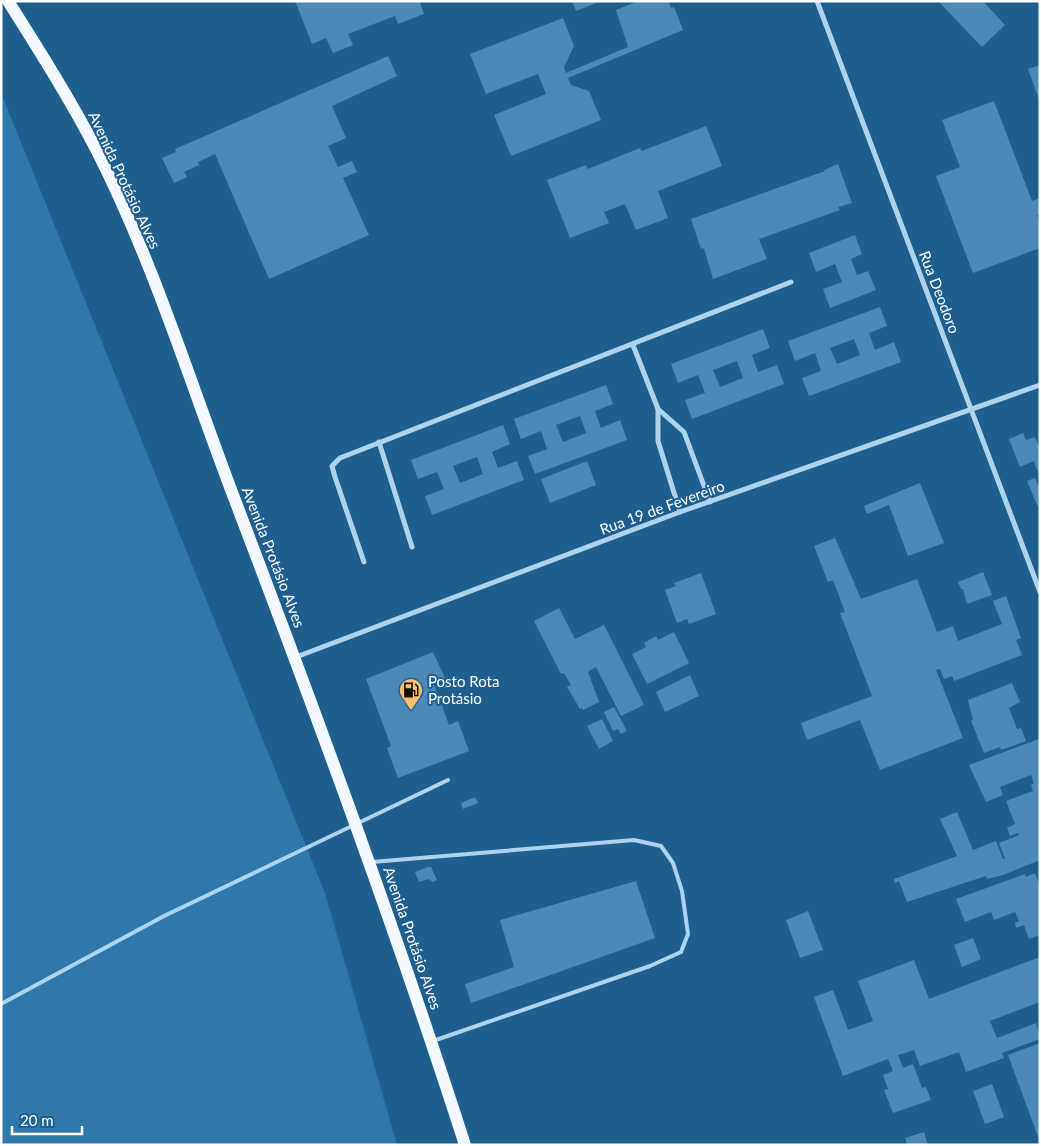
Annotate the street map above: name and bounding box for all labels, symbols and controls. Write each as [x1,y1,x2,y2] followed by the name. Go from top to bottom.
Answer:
[85,108,165,252] street label: Avenida Protásio Alves
[916,248,964,336] street label: Rua Deodoro
[597,476,727,538] street label: Rua 19 de Fevereiro
[239,484,309,630] street label: Avenida Protásio Alves
[428,672,499,707] place label: Posto Rota Protásio
[398,677,424,711] fuel station icon: Posto Rota Protásio
[380,864,446,1012] street label: Avenida Protásio Alves
[12,1104,82,1136] scale bar
[20,1111,54,1129] text: 20 m

